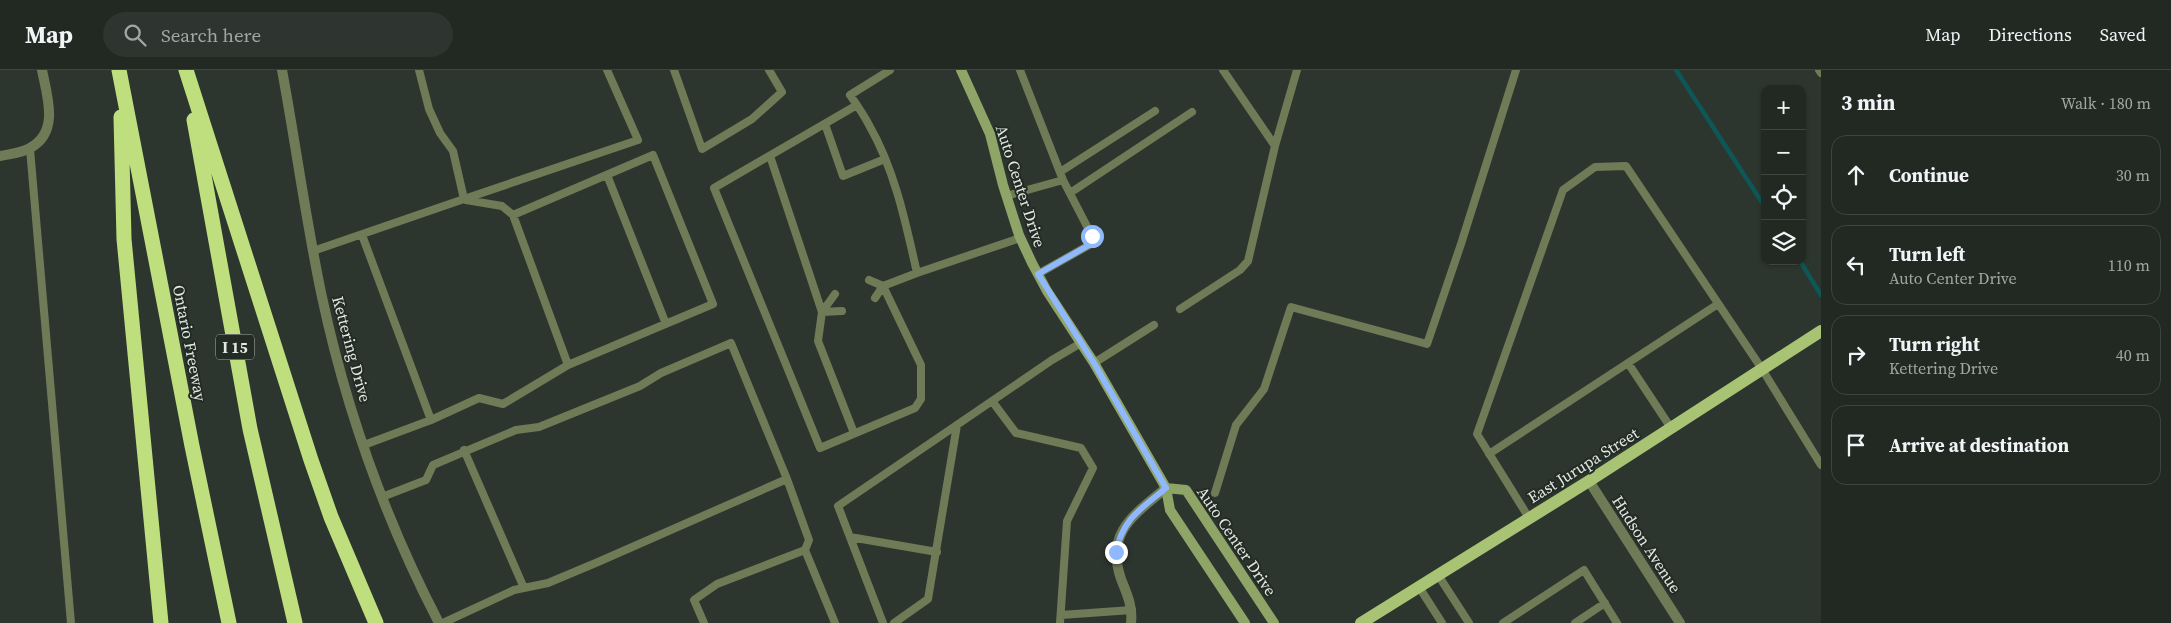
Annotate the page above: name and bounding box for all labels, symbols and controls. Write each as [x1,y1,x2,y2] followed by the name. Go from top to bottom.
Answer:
[103,12,453,57] search box
[25,18,73,51] text: Map
[121,21,149,49] icon: search
[161,22,261,48] text: Search here
[1925,22,1961,47] text: Map
[1989,22,2072,47] text: Directions
[2100,22,2146,47] text: Saved
[1761,85,1806,265] map controls
[1761,85,1806,130] button: +
[1841,88,1896,117] text: 3 min
[2061,92,2151,114] text: Walk · 180 m
[991,122,1051,250] street label: Auto Center Drive
[1761,130,1806,175] button: −
[1842,161,1870,189] icon: ahead
[1889,162,1969,188] text: Continue
[2116,164,2150,186] text: 30 m
[1761,175,1806,220] button: locate
[1761,220,1806,265] button: layers
[1081,225,1104,248] route start
[1889,241,1965,267] text: Turn left
[1842,251,1870,279] icon: left
[2108,254,2150,276] text: 110 m
[1889,267,2017,289] text: Auto Center Drive
[168,283,212,404] street label: Ontario Freeway
[327,293,377,405] street label: Kettering Drive
[1889,331,1980,357] text: Turn right
[216,334,254,360] road number: I 15
[1842,341,1870,369] icon: right
[2116,344,2150,366] text: 40 m
[1889,357,1998,379] text: Kettering Drive
[1523,422,1643,508] street label: East Jurupa Street
[1842,431,1870,459] icon: arrive
[1889,432,2069,458] text: Arrive at destination
[1192,482,1282,600] street label: Auto Center Drive
[1607,491,1687,597] street label: Hudson Avenue
[1105,541,1128,564] route end

